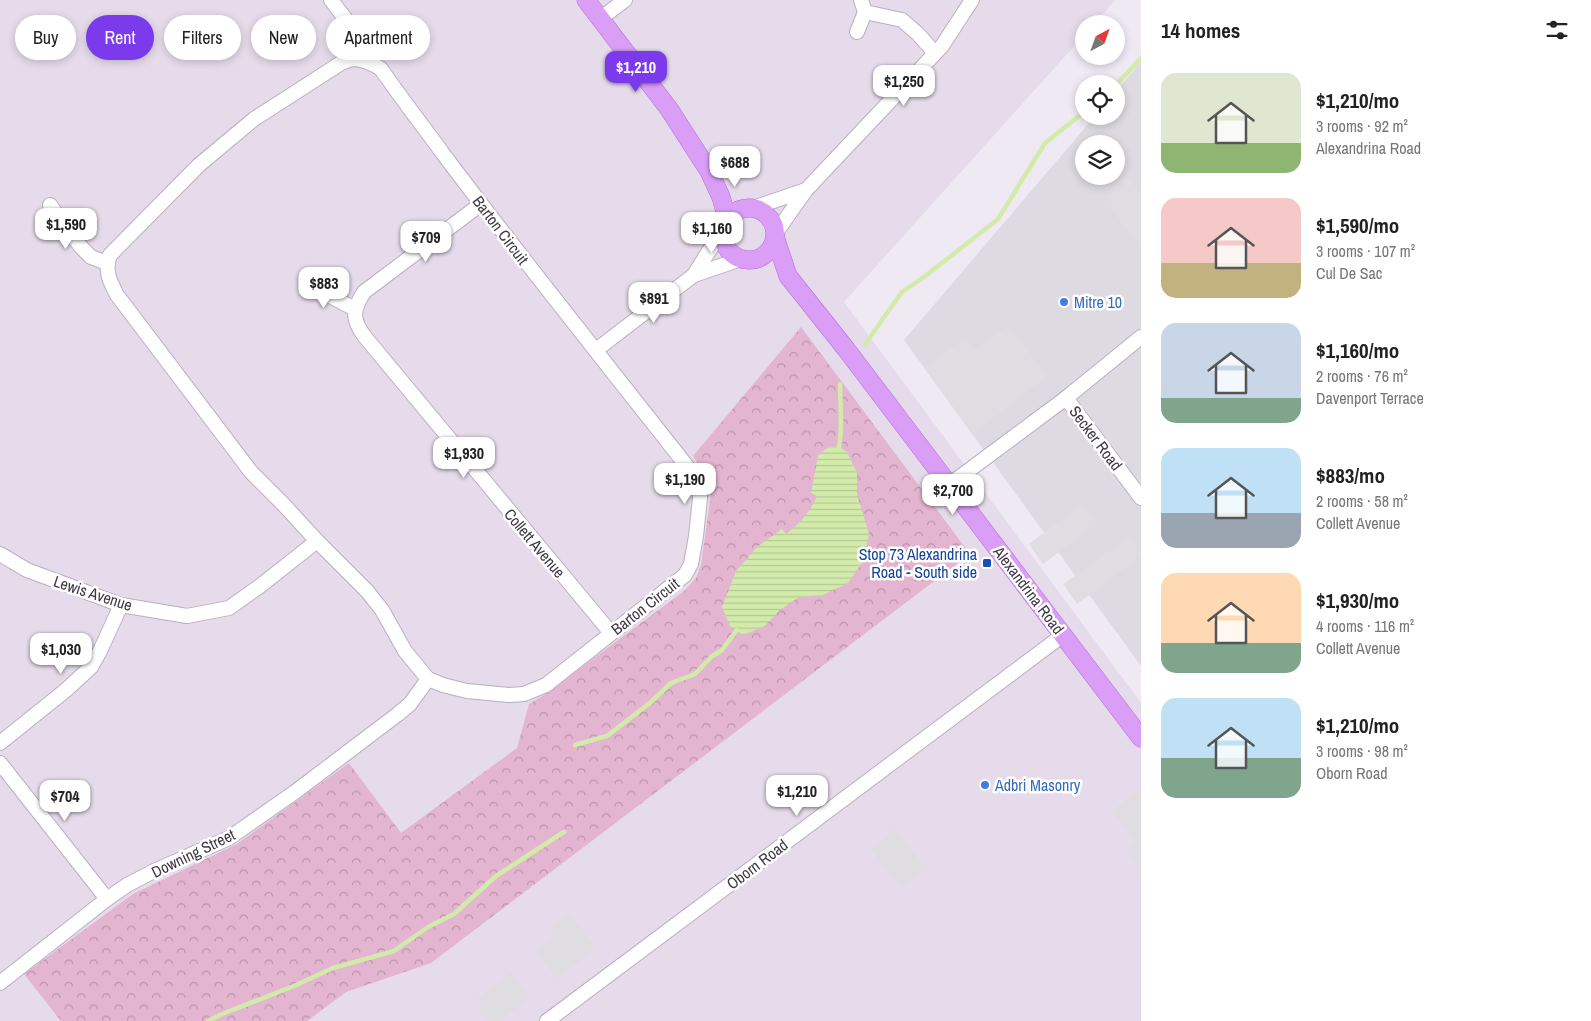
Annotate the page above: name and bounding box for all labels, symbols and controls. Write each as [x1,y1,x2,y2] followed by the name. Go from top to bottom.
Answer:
[15,15,76,60] chip: Buy
[86,15,154,60] chip: Rent
[164,15,241,60] chip: Filters
[251,15,316,60] chip: New
[326,15,430,60] chip: Apartment
[1075,15,1125,65] north arrow
[1075,15,1125,185] map controls
[1161,16,1240,45] text: 14 homes
[1543,16,1571,44] icon: filters
[595,51,677,93] pin: $1,210
[616,56,656,78] text: $1,210
[863,64,945,107] pin: $1,250
[884,70,924,92] text: $1,250
[1075,75,1125,125] button: locate
[1316,86,1399,115] text: $1,210/mo
[1201,93,1261,153] icon: home
[1316,115,1408,137] text: 3 rooms · 92 m²
[1075,135,1125,185] button: layers
[1316,137,1421,159] text: Alexandrina Road
[705,146,765,188] pin: $688
[720,151,750,173] text: $688
[468,191,534,269] street label: Barton Circuit
[25,208,107,250] pin: $1,590
[1316,211,1399,240] text: $1,590/mo
[671,212,753,254] pin: $1,160
[46,213,86,235] text: $1,590
[692,217,732,239] text: $1,160
[1201,218,1261,278] icon: home
[396,220,456,263] pin: $709
[411,226,441,248] text: $709
[1316,240,1415,262] text: 3 rooms · 107 m²
[1316,262,1382,284] text: Cul De Sac
[294,266,354,309] pin: $883
[309,272,339,294] text: $883
[624,282,684,324] pin: $891
[639,287,669,309] text: $891
[1074,291,1122,313] place label: Mitre 10
[1058,296,1070,308] marker: Mitre 10
[1316,336,1399,365] text: $1,160/mo
[1201,343,1261,403] icon: home
[1316,365,1408,387] text: 2 rooms · 76 m²
[1316,387,1424,409] text: Davenport Terrace
[1064,401,1128,475] street label: Secker Road
[423,436,505,479] pin: $1,930
[444,442,484,464] text: $1,930
[1316,461,1385,490] text: $883/mo
[644,462,726,505] pin: $1,190
[665,468,705,490] text: $1,190
[1201,468,1261,528] icon: home
[912,474,994,516] pin: $2,700
[933,479,973,501] text: $2,700
[1316,490,1408,512] text: 2 rooms · 58 m²
[499,504,571,582] street label: Collett Avenue
[1316,512,1400,534] text: Collett Avenue
[988,541,1069,639] street label: Alexandrina Road
[859,543,978,583] place label: Stop 73 Alexandrina Road - South side
[981,557,993,569] marker: Stop 73 Alexandrina Road - South side
[51,570,135,616] street label: Lewis Avenue
[606,572,684,640] street label: Barton Circuit
[1316,586,1399,615] text: $1,930/mo
[1201,593,1261,653] icon: home
[1316,615,1414,637] text: 4 rooms · 116 m²
[20,632,102,675] pin: $1,030
[1316,637,1400,659] text: Collett Avenue
[41,638,81,660] text: $1,030
[1316,711,1399,740] text: $1,210/mo
[1201,718,1261,778] icon: home
[1316,740,1408,762] text: 3 rooms · 98 m²
[1316,762,1387,784] text: Oborn Road
[756,774,838,817] pin: $1,210
[994,774,1081,796] place label: Adbri Masonry
[979,779,991,791] marker: Adbri Masonry
[35,780,95,822] pin: $704
[777,780,817,802] text: $1,210
[50,785,80,807] text: $704
[148,823,239,883] street label: Downing Street
[722,834,792,894] street label: Oborn Road

